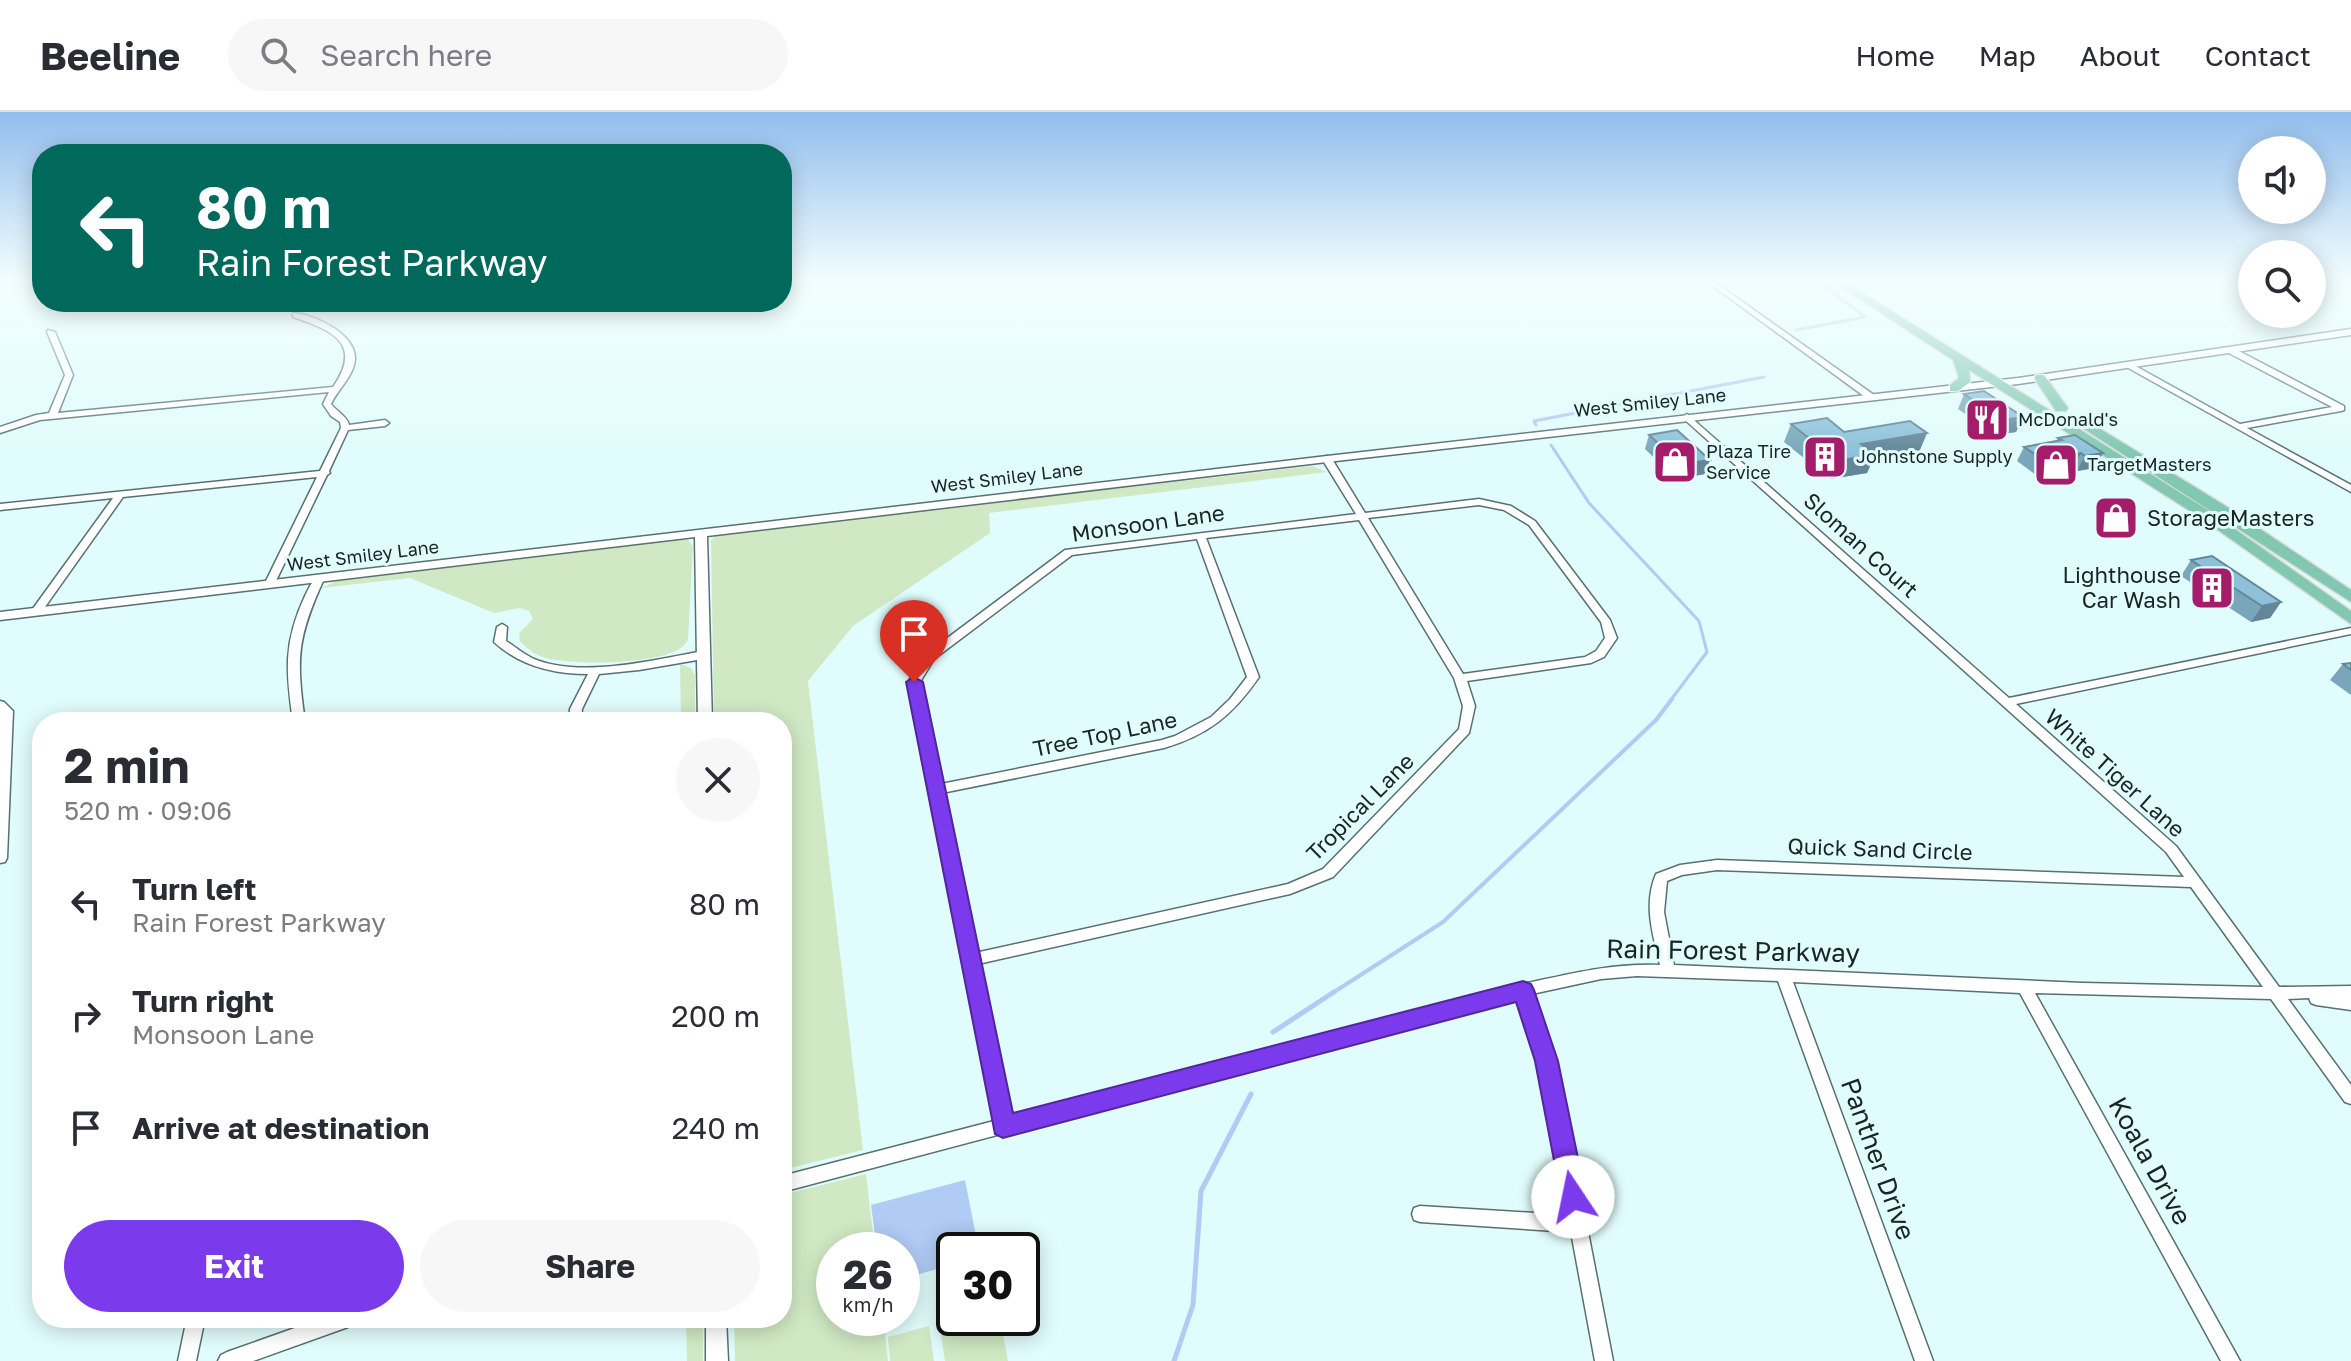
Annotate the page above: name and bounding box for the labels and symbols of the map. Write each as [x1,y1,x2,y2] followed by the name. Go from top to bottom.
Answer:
[1573,383,1727,421] street label: West Smiley Lane
[1963,396,2011,444] restaurant icon: McDonald's
[2018,408,2118,430] place label: McDonald's
[1801,433,1849,481] building icon: Johnstone Supply
[1651,438,1699,486] shop icon: Plaza Tire Service
[1706,440,1791,483] place label: Plaza Tire Service
[2032,441,2080,489] shop icon: TargetMasters
[1856,445,2013,467] place label: Johnstone Supply
[2087,453,2212,475] place label: TargetMasters
[930,457,1084,497] street label: West Smiley Lane
[1799,486,1924,603] street label: Sloman Court
[2092,494,2140,542] shop icon: StorageMasters
[1070,498,1226,547] street label: Monsoon Lane
[2147,504,2315,531] place label: StorageMasters
[286,535,440,575] street label: West Smiley Lane
[2062,561,2181,613] place label: Lighthouse Car Wash
[2188,564,2236,612] building icon: Lighthouse Car Wash
[880,600,948,682] pin
[2040,703,2191,843] street label: White Tiger Lane
[1030,705,1179,762] street label: Tree Top Lane
[1300,747,1419,866] street label: Tropical Lane
[1787,832,1973,865] street label: Quick Sand Circle
[1606,933,1861,968] street label: Rain Forest Parkway
[1835,1074,1922,1244] street label: Panther Drive
[2103,1091,2198,1230] street label: Koala Drive
[1531,1155,1615,1239] position arrow
[936,1232,1040,1336] speed limit sign: 30

